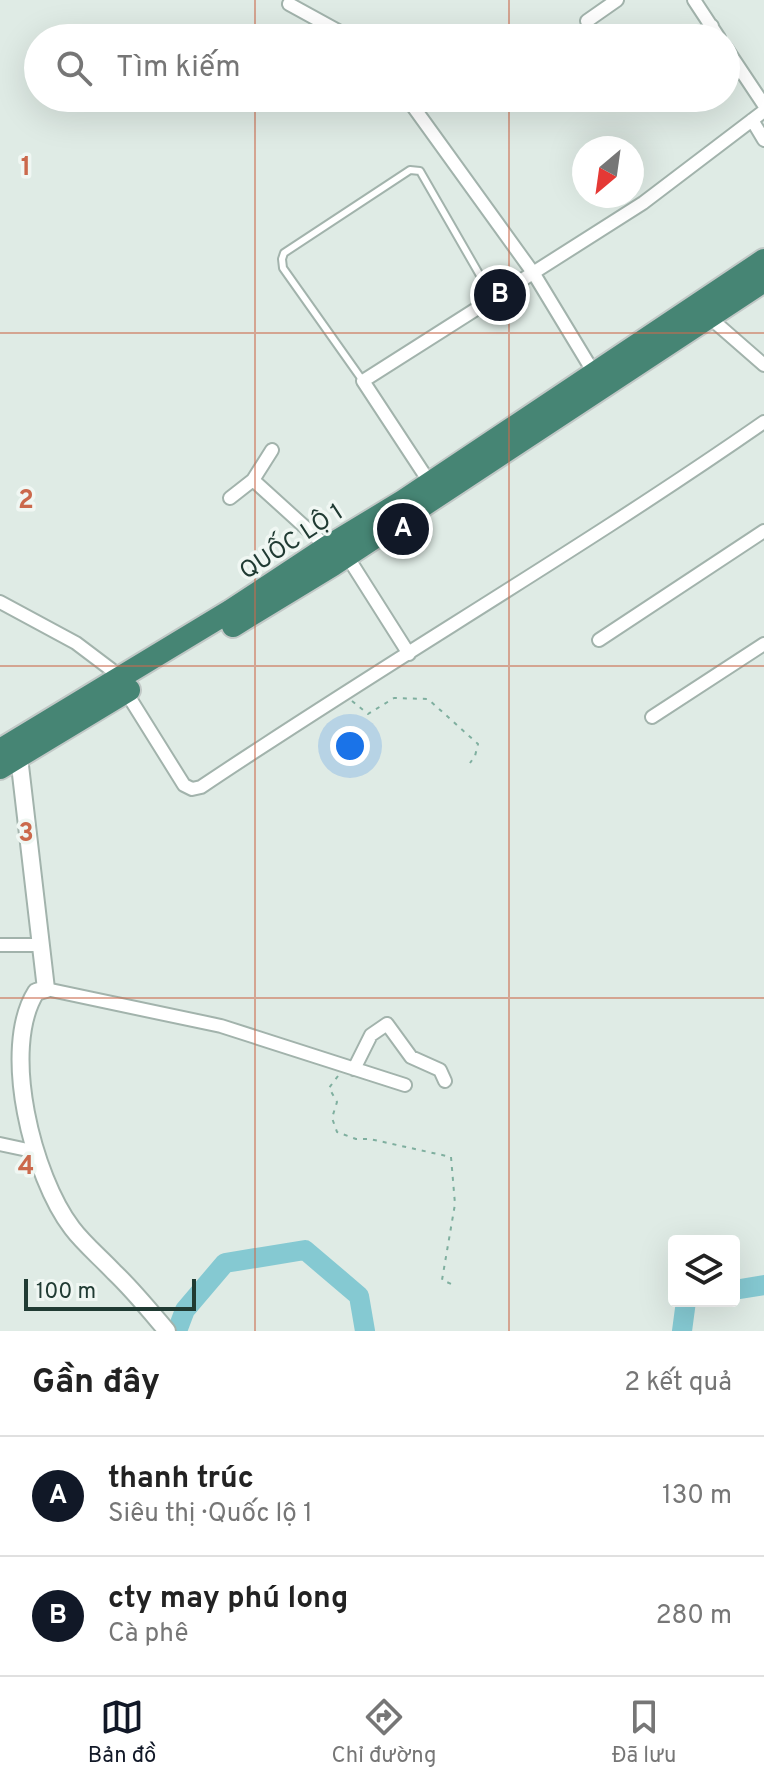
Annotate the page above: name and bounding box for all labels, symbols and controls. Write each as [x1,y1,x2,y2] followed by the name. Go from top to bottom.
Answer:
[24,24,740,112] search box
[52,46,96,90] icon: search
[116,50,241,87] text: Tìm kiếm
[572,136,644,208] north arrow
[21,152,31,185] text: 1
[474,265,526,325] pin: B
[18,485,34,518] text: 2
[231,493,350,587] street label: QUỐC LỘ 1
[377,499,429,559] pin: A
[330,726,370,766] your location
[18,818,34,851] text: 3
[18,1151,34,1184] text: 4
[668,1235,740,1307] map controls
[668,1235,740,1307] button: layers
[24,1275,196,1311] scale bar
[36,1279,96,1306] text: 100 m
[32,1362,160,1405] text: Gần đây
[624,1367,732,1400] text: 2 kết quả
[108,1461,254,1498] text: thanh trúc
[49,1480,67,1513] text: A
[662,1480,732,1513] text: 130 m
[108,1498,313,1531] text: Siêu thị · Quốc lộ 1
[108,1581,348,1618] text: cty may phú long
[49,1600,67,1633] text: B
[656,1600,732,1633] text: 280 m
[108,1618,188,1651] text: Cà phê
[88,1695,156,1770] tab: Bản đồ
[332,1695,436,1770] tab: Chỉ đường
[612,1695,676,1770] tab: Đã lưu

